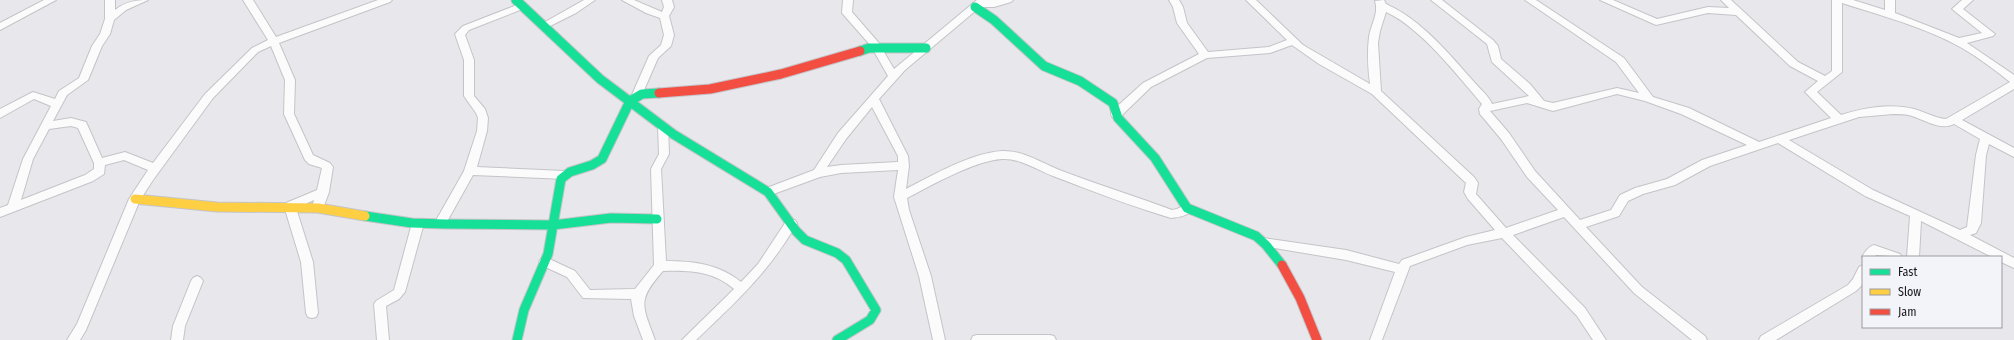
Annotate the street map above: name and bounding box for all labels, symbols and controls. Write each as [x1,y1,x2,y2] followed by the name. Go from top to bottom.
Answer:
[1862,256,2002,328] legend
[1898,265,1917,279] text: Fast
[1898,285,1921,299] text: Slow
[1898,305,1916,319] text: Jam

